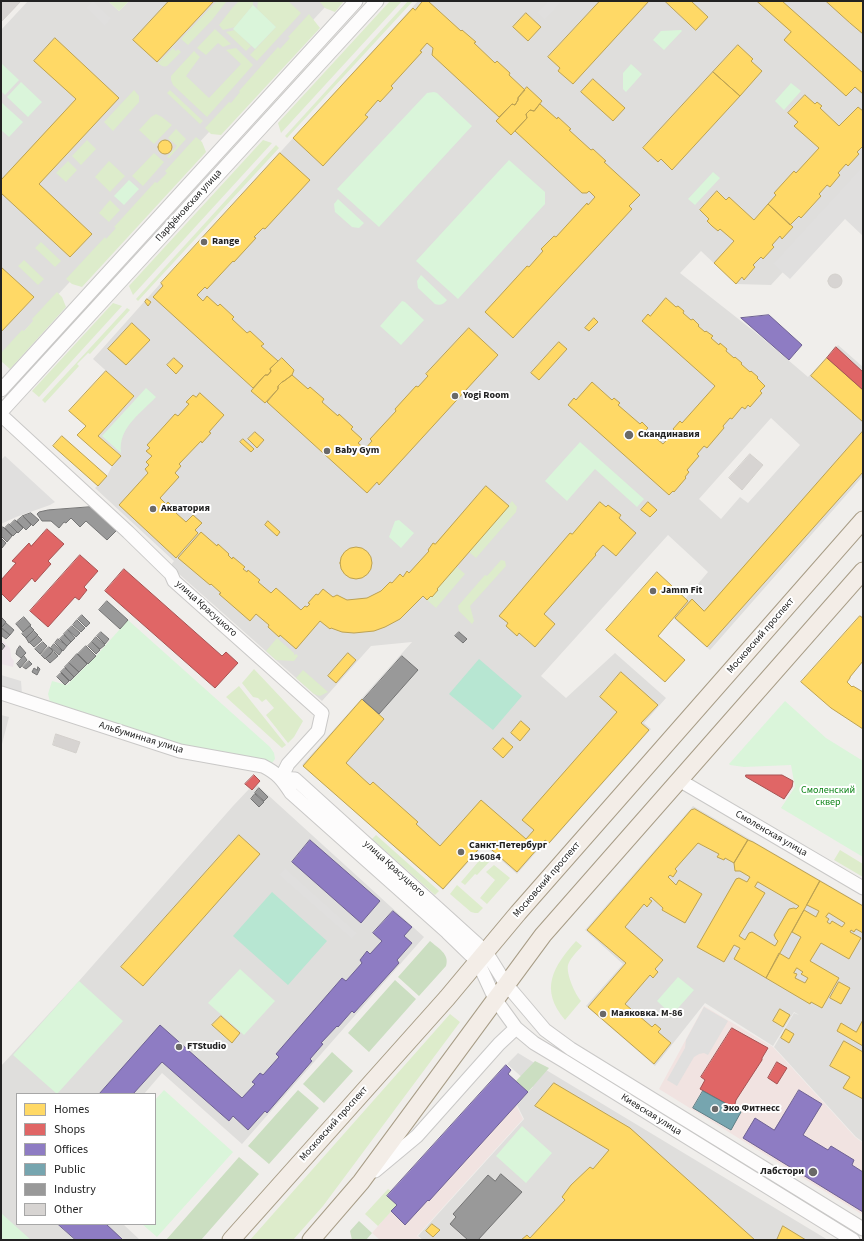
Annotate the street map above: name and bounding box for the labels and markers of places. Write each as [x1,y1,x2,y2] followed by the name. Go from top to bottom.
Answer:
[212,236,239,248] place label: Range
[199,237,209,247] marker: Range
[463,390,509,402] place label: Yogi Room
[450,391,460,401] marker: Yogi Room
[623,429,635,441] marker: Скандинавия
[638,429,700,441] place label: Скандинавия
[335,445,379,457] place label: Baby Gym
[322,446,332,456] marker: Baby Gym
[161,503,210,515] place label: Акватория
[148,504,158,514] marker: Акватория
[661,585,702,597] place label: Jamm Fit
[648,586,658,596] marker: Jamm Fit
[469,840,547,864] place label: Санкт-Петербург 196084
[456,847,466,857] marker: Санкт-Петербург 196084
[611,1008,683,1020] place label: Маяковка. М-86
[598,1009,608,1019] marker: Маяковка. М-86
[187,1041,226,1053] place label: FTStudio
[174,1042,184,1052] marker: FTStudio
[723,1103,780,1115] place label: Эко Фитнесс
[710,1104,720,1114] marker: Эко Фитнесс
[760,1166,804,1178] place label: Лабстори
[807,1166,819,1178] marker: Лабстори

